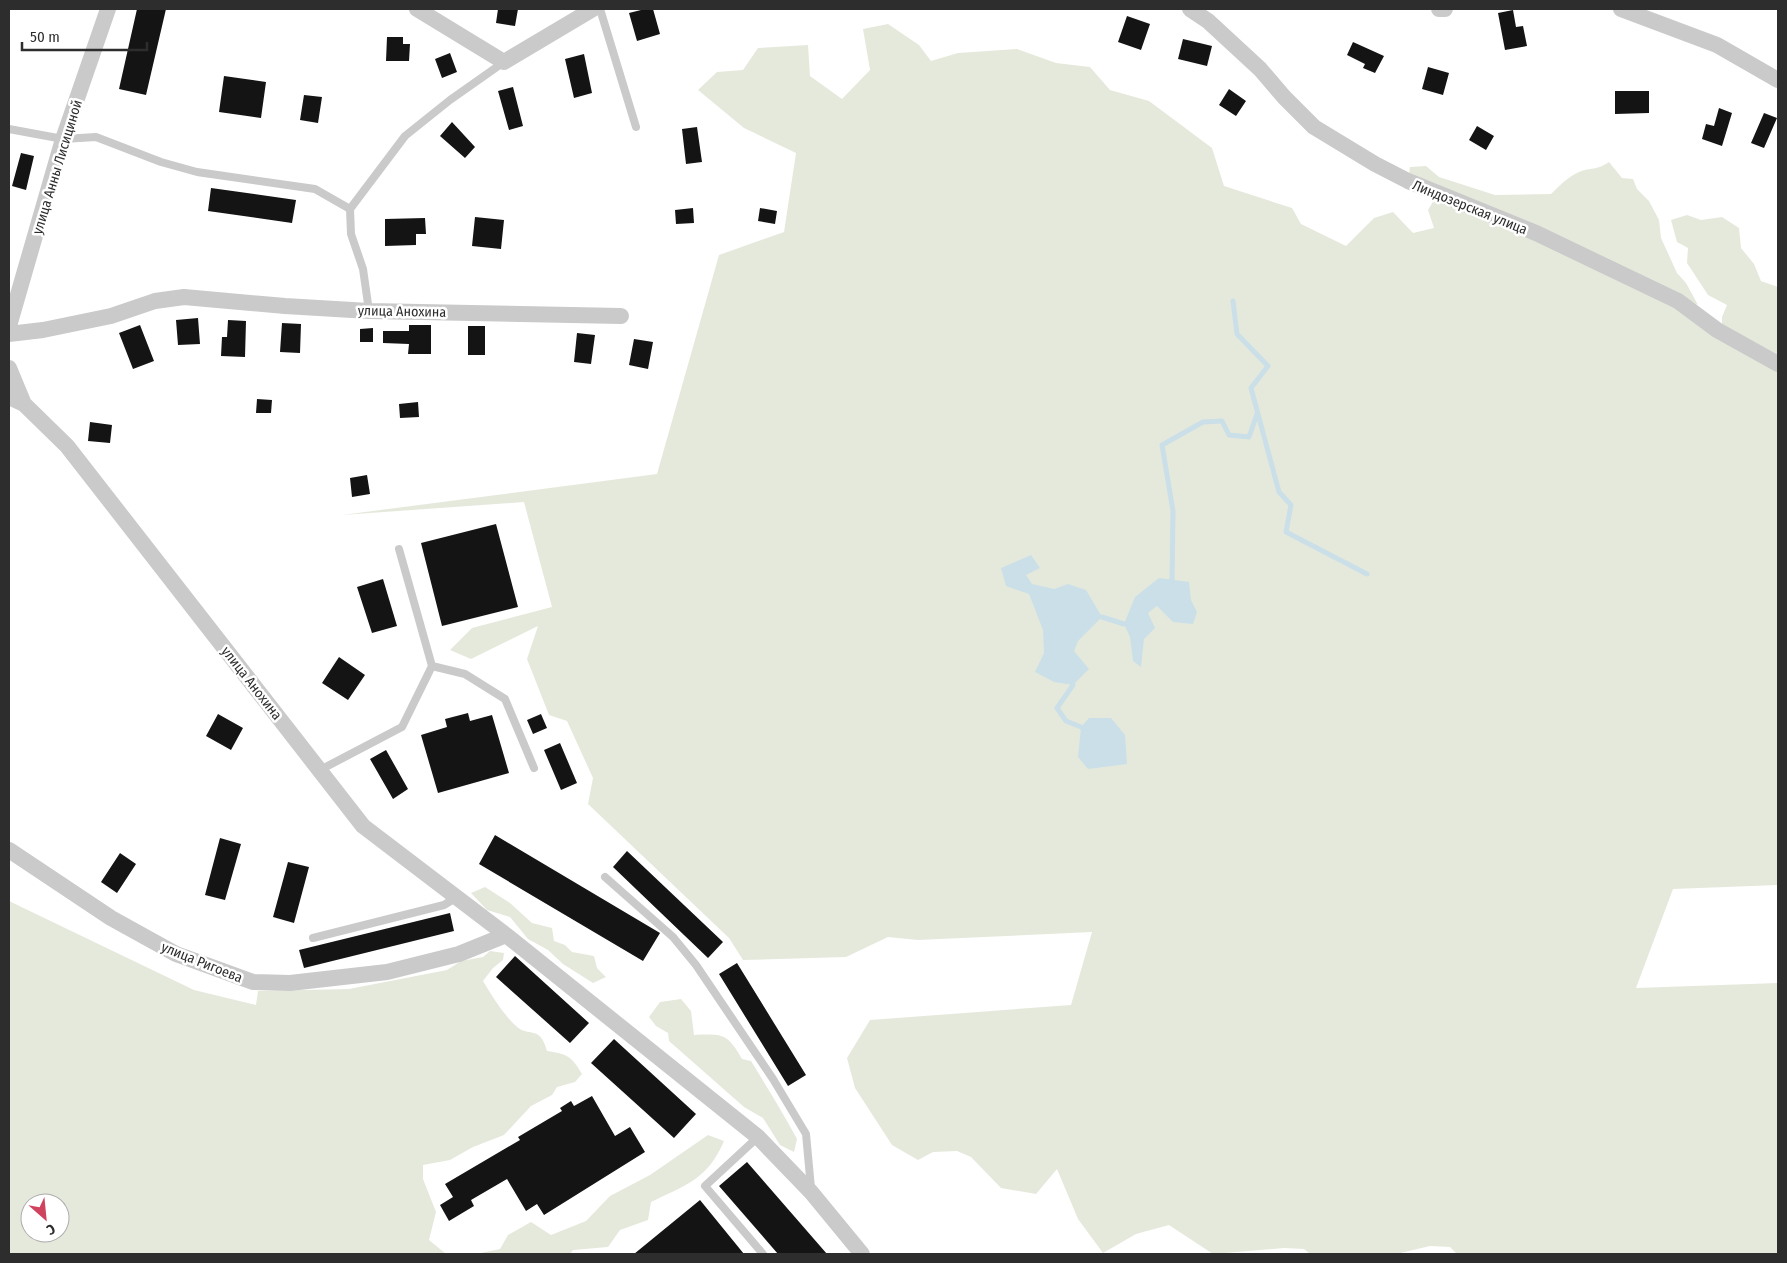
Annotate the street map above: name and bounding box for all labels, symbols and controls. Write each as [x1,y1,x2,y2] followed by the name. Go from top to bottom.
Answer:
[22,20,148,52] scale bar
[30,28,60,46] text: 50 m
[29,98,86,236] street label: улица Анны Лисициной
[1410,177,1530,238] street label: Линдозерская улица
[358,302,446,321] street label: улица Анохина
[218,643,286,723] street label: улица Анохина
[159,938,245,987] street label: улица Ригоева
[20,1193,70,1243] north arrow
[43,1220,58,1239] text: С

